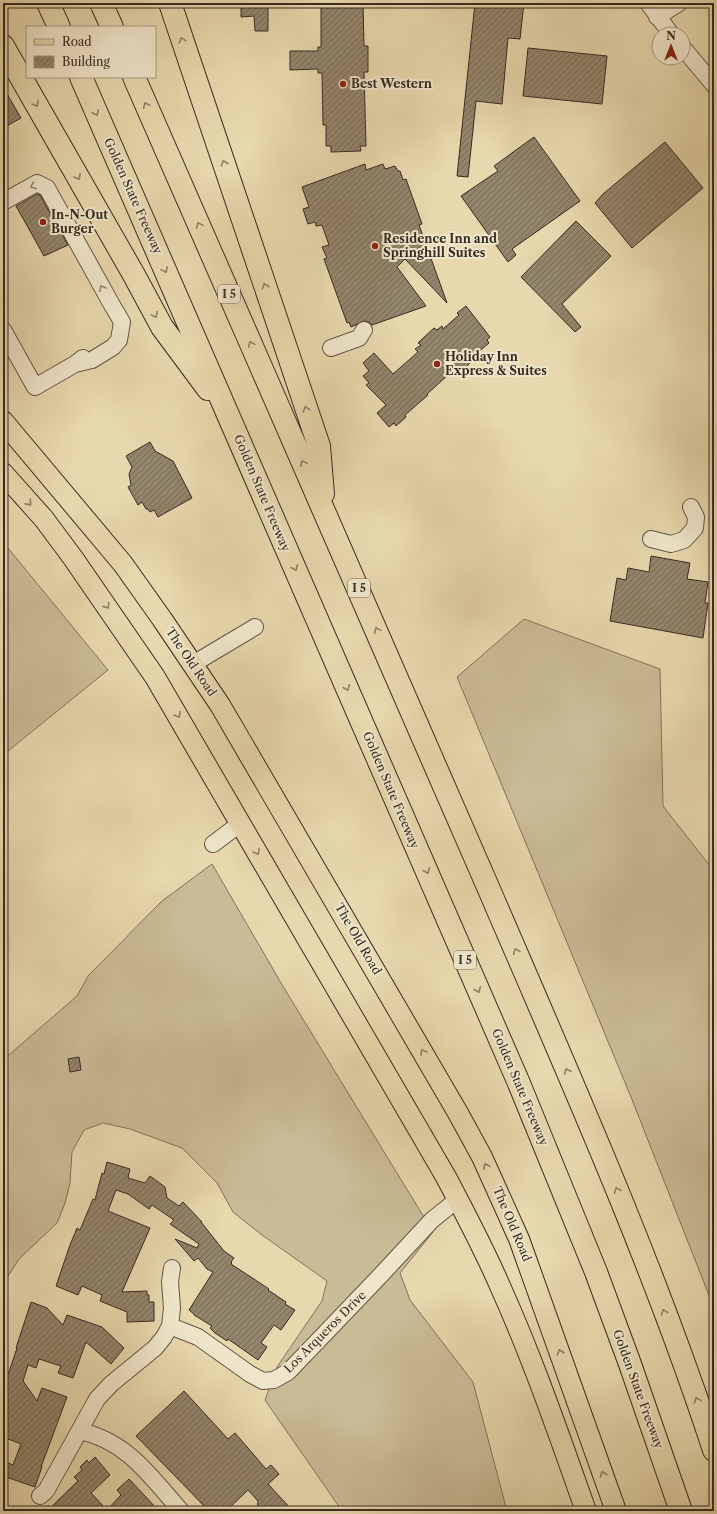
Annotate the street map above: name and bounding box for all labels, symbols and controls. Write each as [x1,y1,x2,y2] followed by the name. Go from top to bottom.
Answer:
[26,26,156,78] legend
[651,26,691,66] north arrow
[666,29,676,43] text: N
[62,34,92,49] text: Road
[178,36,187,43] one-way arrow
[62,54,110,69] text: Building
[351,76,433,91] place label: Best Western
[338,79,348,89] marker: Best Western
[32,100,39,107] one-way arrow
[143,102,151,109] one-way arrow
[92,109,100,116] one-way arrow
[101,135,166,256] street label: Golden State Freeway
[220,160,228,167] one-way arrow
[73,173,80,180] one-way arrow
[30,182,37,190] one-way arrow
[51,207,108,236] place label: In-N-Out Burger
[38,217,48,227] marker: In-N-Out Burger
[195,221,203,228] one-way arrow
[383,231,497,260] place label: Residence Inn and Springhill Suites
[370,241,380,251] marker: Residence Inn and Springhill Suites
[161,267,169,274] one-way arrow
[261,283,270,290] one-way arrow
[100,285,107,292] one-way arrow
[218,285,240,303] road number: I 5
[150,311,158,318] one-way arrow
[248,340,256,348] one-way arrow
[445,349,547,378] place label: Holiday Inn Express & Suites
[432,359,442,369] marker: Holiday Inn Express & Suites
[303,406,311,413] one-way arrow
[231,432,294,554] street label: Golden State Freeway
[300,459,308,467] one-way arrow
[24,498,31,505] one-way arrow
[290,564,298,572] one-way arrow
[348,579,370,597] road number: I 5
[102,602,110,609] one-way arrow
[163,624,220,700] street label: The Old Road
[374,626,382,634] one-way arrow
[342,683,350,691] one-way arrow
[173,711,180,718] one-way arrow
[360,729,423,851] street label: Golden State Freeway
[253,848,260,855] one-way arrow
[422,868,430,875] one-way arrow
[332,900,385,978] street label: The Old Road
[512,948,520,955] one-way arrow
[454,951,476,969] road number: I 5
[473,986,481,994] one-way arrow
[489,1026,552,1148] street label: Golden State Freeway
[421,1049,428,1056] one-way arrow
[564,1067,572,1075] one-way arrow
[483,1162,491,1170] one-way arrow
[490,1184,535,1264] street label: The Old Road
[614,1187,622,1194] one-way arrow
[280,1287,369,1376] street label: Los Arqueros Drive
[661,1308,669,1315] one-way arrow
[610,1327,667,1451] street label: Golden State Freeway
[556,1348,564,1355] one-way arrow
[693,1396,701,1403] one-way arrow
[599,1471,607,1478] one-way arrow

